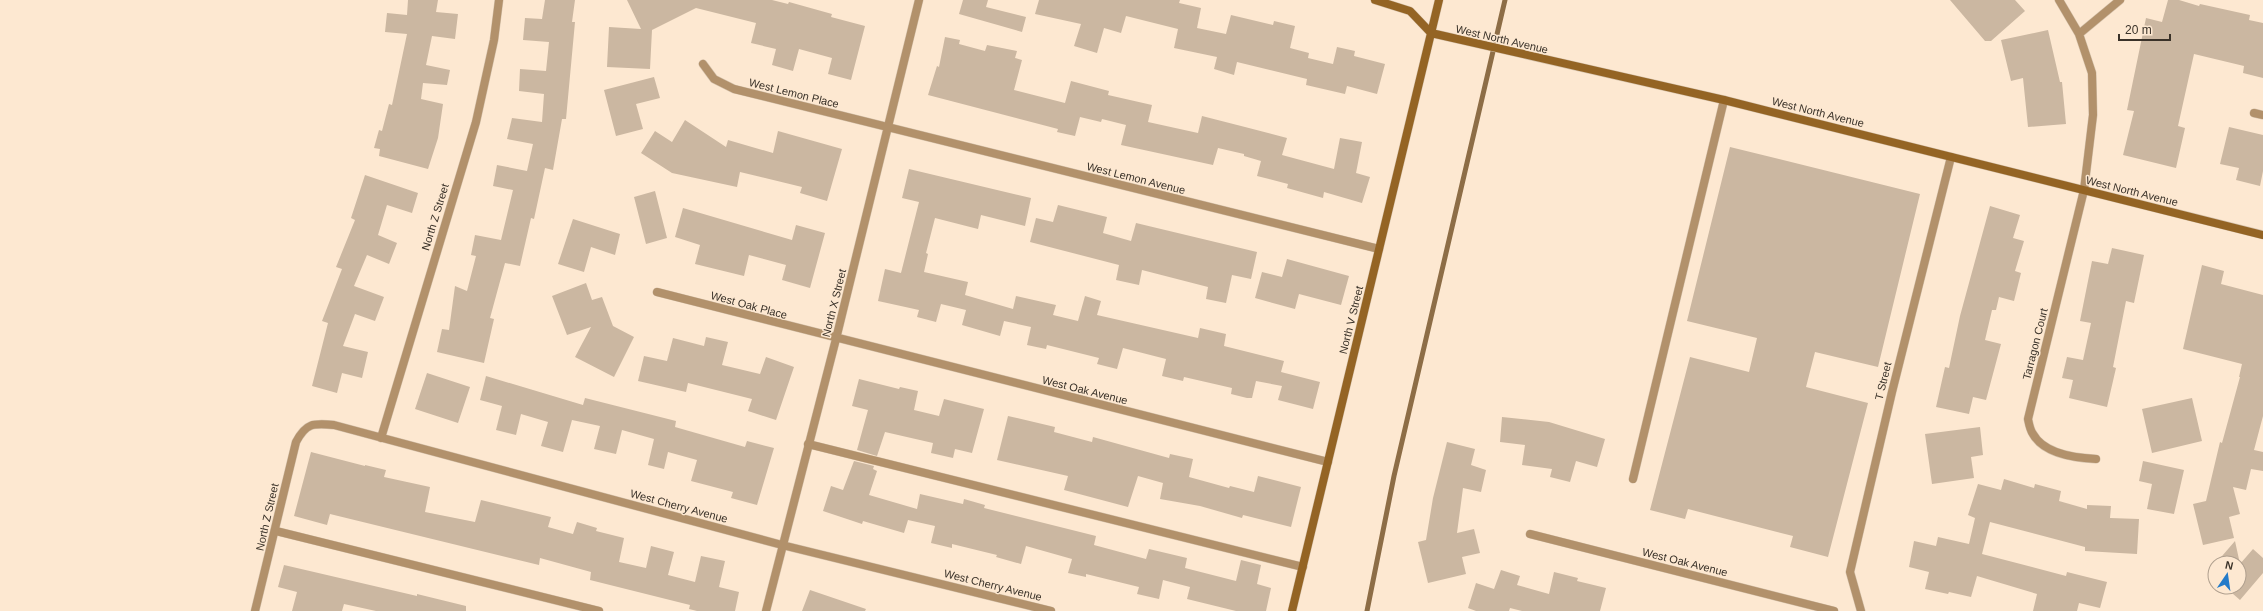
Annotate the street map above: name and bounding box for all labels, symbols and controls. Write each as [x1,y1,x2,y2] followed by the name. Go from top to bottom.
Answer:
[2119,16,2170,42] scale bar
[1455,23,1549,55] street label: West North Avenue
[2125,23,2152,37] text: 20 m
[748,76,840,110] street label: West Lemon Place
[1771,95,1865,129] street label: West North Avenue
[1085,160,1187,196] street label: West Lemon Avenue
[2085,174,2179,208] street label: West North Avenue
[419,182,451,252] street label: North Z Street
[820,268,848,338] street label: North X Street
[1337,285,1365,355] street label: North V Street
[709,289,789,321] street label: West Oak Place
[2020,307,2050,381] street label: Tarragon Court
[1872,361,1894,401] street label: T Street
[1041,374,1129,406] street label: West Oak Avenue
[253,482,281,552] street label: North Z Street
[629,487,729,525] street label: West Cherry Avenue
[1641,546,1729,578] street label: West Oak Avenue
[2207,555,2247,595] north arrow
[2224,559,2235,572] text: N
[943,567,1043,603] street label: West Cherry Avenue

